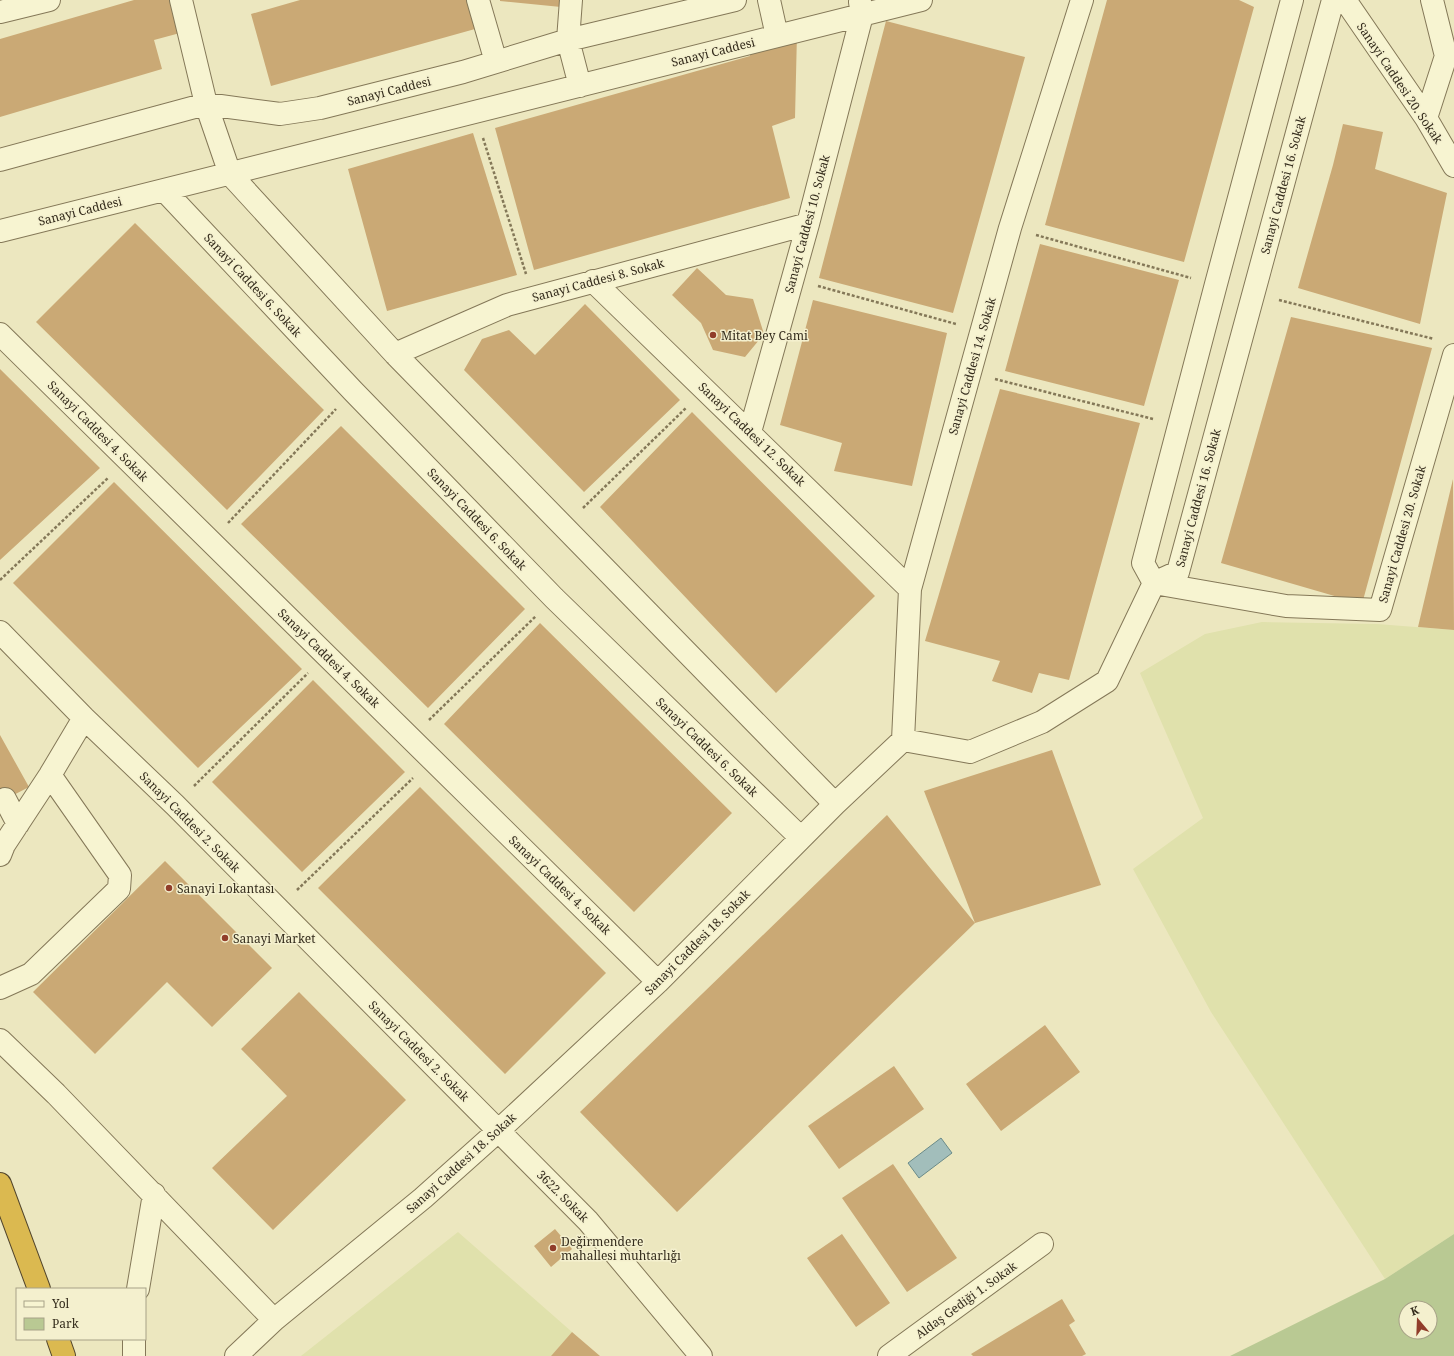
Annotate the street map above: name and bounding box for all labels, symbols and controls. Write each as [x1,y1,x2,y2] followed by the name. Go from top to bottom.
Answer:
[1353,19,1447,148] street label: Sanayi Caddesi 20. Sokak
[669,33,757,71] street label: Sanayi Caddesi
[345,72,433,110] street label: Sanayi Caddesi
[1256,113,1310,256] street label: Sanayi Caddesi 16. Sokak
[780,152,834,295] street label: Sanayi Caddesi 10. Sokak
[36,192,124,230] street label: Sanayi Caddesi
[200,229,306,341] street label: Sanayi Caddesi 6. Sokak
[530,254,667,306] street label: Sanayi Caddesi 8. Sokak
[944,294,1000,437] street label: Sanayi Caddesi 14. Sokak
[721,327,808,344] place label: Mitat Bey Cami
[708,330,718,340] marker: Mitat Bey Cami
[44,377,153,486] street label: Sanayi Caddesi 4. Sokak
[695,378,810,490] street label: Sanayi Caddesi 12. Sokak
[1171,426,1225,569] street label: Sanayi Caddesi 16. Sokak
[1374,462,1430,605] street label: Sanayi Caddesi 20. Sokak
[424,464,531,575] street label: Sanayi Caddesi 6. Sokak
[274,605,385,712] street label: Sanayi Caddesi 4. Sokak
[652,694,763,801] street label: Sanayi Caddesi 6. Sokak
[136,768,245,877] street label: Sanayi Caddesi 2. Sokak
[505,832,616,939] street label: Sanayi Caddesi 4. Sokak
[177,880,275,897] place label: Sanayi Lokantası
[164,883,174,893] marker: Sanayi Lokantası
[641,885,754,998] street label: Sanayi Caddesi 18. Sokak
[233,930,315,947] place label: Sanayi Market
[220,933,230,943] marker: Sanayi Market
[365,997,474,1106] street label: Sanayi Caddesi 2. Sokak
[402,1108,520,1217] street label: Sanayi Caddesi 18. Sokak
[533,1166,593,1226] street label: 3622. Sokak
[561,1233,681,1264] place label: Değirmendere mahallesi muhtarlığı
[548,1243,558,1253] marker: Değirmendere mahallesi muhtarlığı
[912,1257,1021,1343] street label: Aldaş Gediği 1. Sokak
[16,1288,146,1340] legend
[51,1295,70,1312] text: Yol
[1398,1300,1438,1340] north arrow
[1408,1301,1422,1318] text: K
[52,1315,80,1332] text: Park

